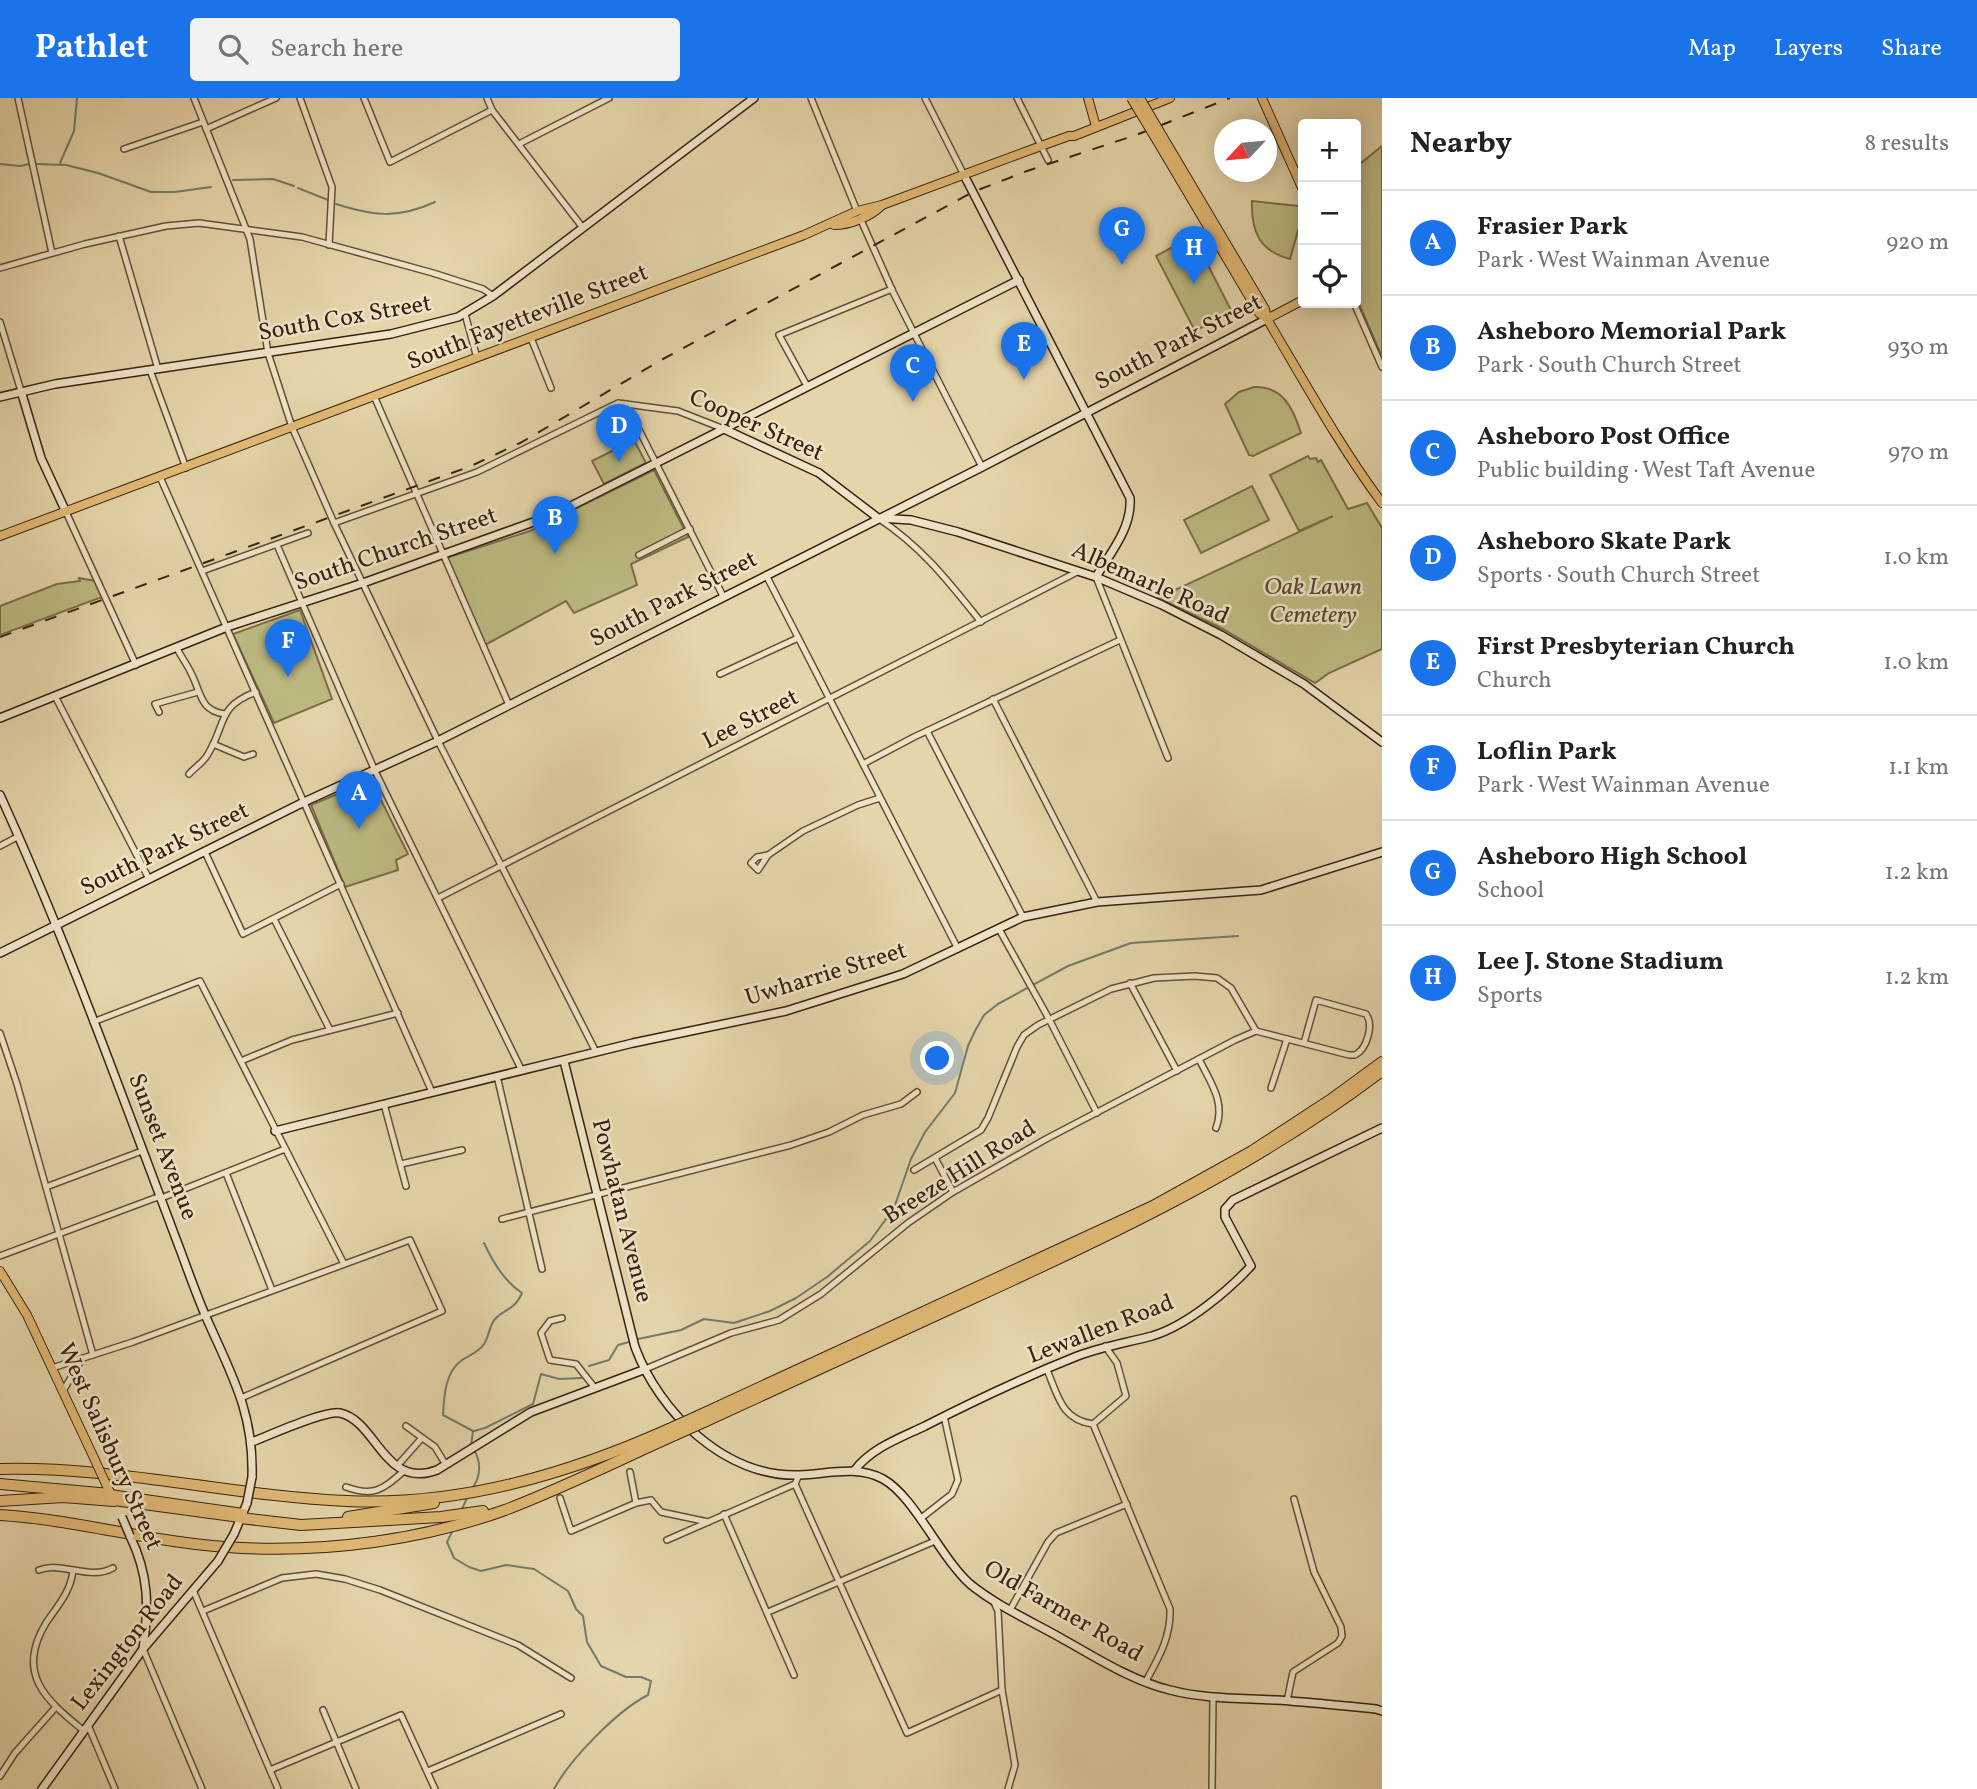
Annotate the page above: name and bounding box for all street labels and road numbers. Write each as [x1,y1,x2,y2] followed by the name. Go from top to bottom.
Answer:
[403,256,653,380] street label: South Fayetteville Street
[1089,286,1269,400] street label: South Park Street
[256,287,434,351] street label: South Cox Street
[683,381,829,471] street label: Cooper Street
[290,499,502,601] street label: South Church Street
[1066,534,1234,634] street label: Albemarle Road
[584,543,764,657] street label: South Park Street
[697,681,805,759] street label: Lee Street
[75,794,255,906] street label: South Park Street
[741,934,911,1016] street label: Uwharrie Street
[118,1069,206,1225] street label: Sunset Avenue
[877,1112,1043,1234] street label: Breeze Hill Road
[582,1115,660,1307] street label: Powhatan Avenue
[1023,1287,1179,1373] street label: Lewallen Road
[48,1338,170,1556] street label: West Salisbury Street
[977,1553,1149,1671] street label: Old Farmer Road
[64,1567,192,1719] street label: Lexington Road

